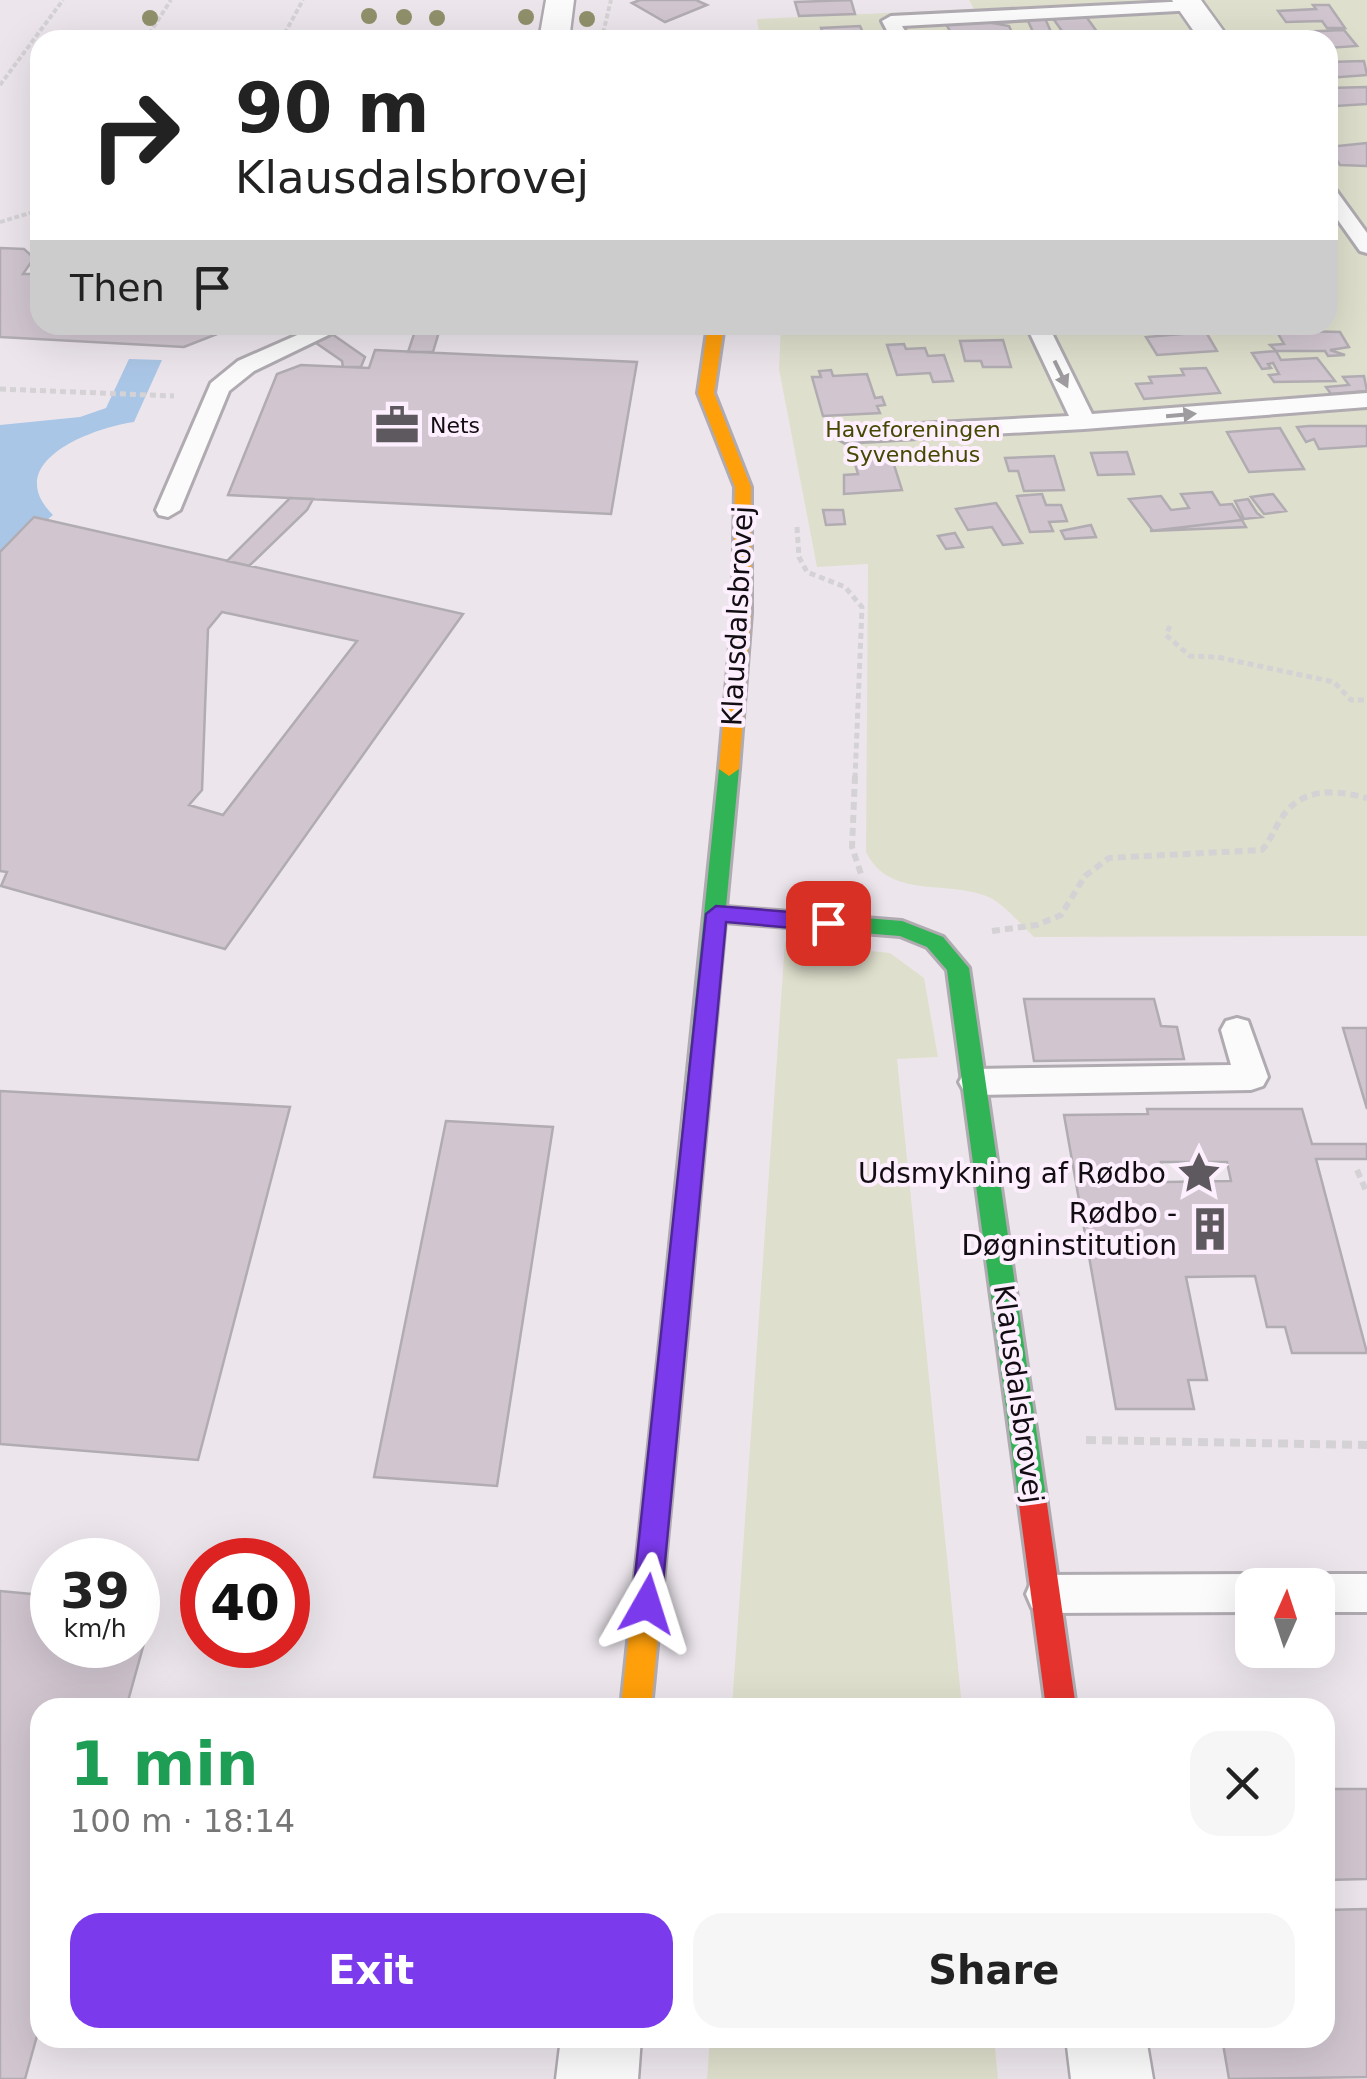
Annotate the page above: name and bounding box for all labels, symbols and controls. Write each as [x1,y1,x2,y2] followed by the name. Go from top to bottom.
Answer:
[235,67,430,149] text: 90 m
[70,70,200,200] icon: right
[235,151,589,204] text: Klausdalsbrovej
[185,260,240,315] icon: arrive
[70,266,165,310] text: Then
[1052,359,1069,388] one-way arrow
[373,401,421,449] office icon: Nets
[1166,406,1198,422] one-way arrow
[430,413,480,438] place label: Nets
[825,417,1001,467] park label: Haveforeningen Syvendehus
[715,505,760,727] street label: Klausdalsbrovej
[786,881,871,966] pin
[801,896,856,951] icon: arrive
[1175,1149,1223,1197] place icon: Udsmykning af Rødbo
[858,1157,1166,1190] place label: Udsmykning af Rødbo
[962,1197,1177,1262] place label: Rødbo - Døgninstitution
[1186,1205,1234,1253] building icon: Rødbo - Døgninstitution
[987,1283,1050,1505] street label: Klausdalsbrovej
[180,1538,310,1668] speed limit sign: 40
[595,1552,699,1656] position arrow
[60,1562,130,1620] text: 39
[1235,1568,1335,1668] north arrow
[1235,1568,1335,1668] map controls
[63,1614,127,1643] text: km/h
[70,1729,258,1799] text: 1 min
[1190,1731,1295,1836] button: close
[70,1802,295,1840] text: 100 m · 18:14
[70,1913,673,2028] button: Exit
[693,1913,1295,2028] button: Share

